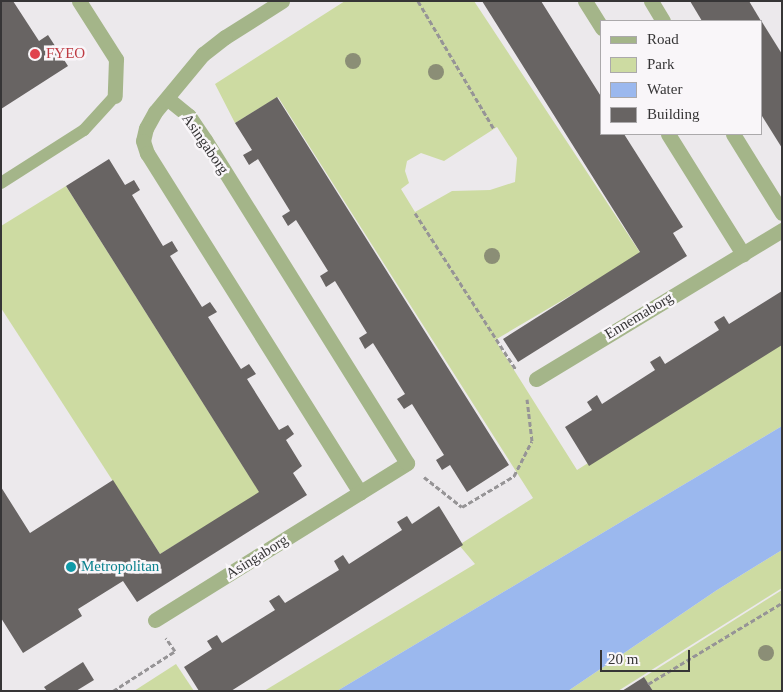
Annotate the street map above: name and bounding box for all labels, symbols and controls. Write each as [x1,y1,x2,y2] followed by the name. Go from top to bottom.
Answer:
[600,20,763,135] legend
[647,31,679,47] text: Road
[46,45,85,63] place label: FYEO
[28,47,42,61] marker: FYEO
[647,56,675,72] text: Park
[647,81,682,97] text: Water
[647,106,700,122] text: Building
[178,110,232,178] street label: Asingaborg
[602,289,676,343] street label: Ennemaborg
[223,531,291,583] street label: Asingaborg
[81,558,159,576] place label: Metropolitan
[65,561,77,573] marker: Metropolitan
[603,640,693,672] scale bar
[608,651,638,667] text: 20 m

